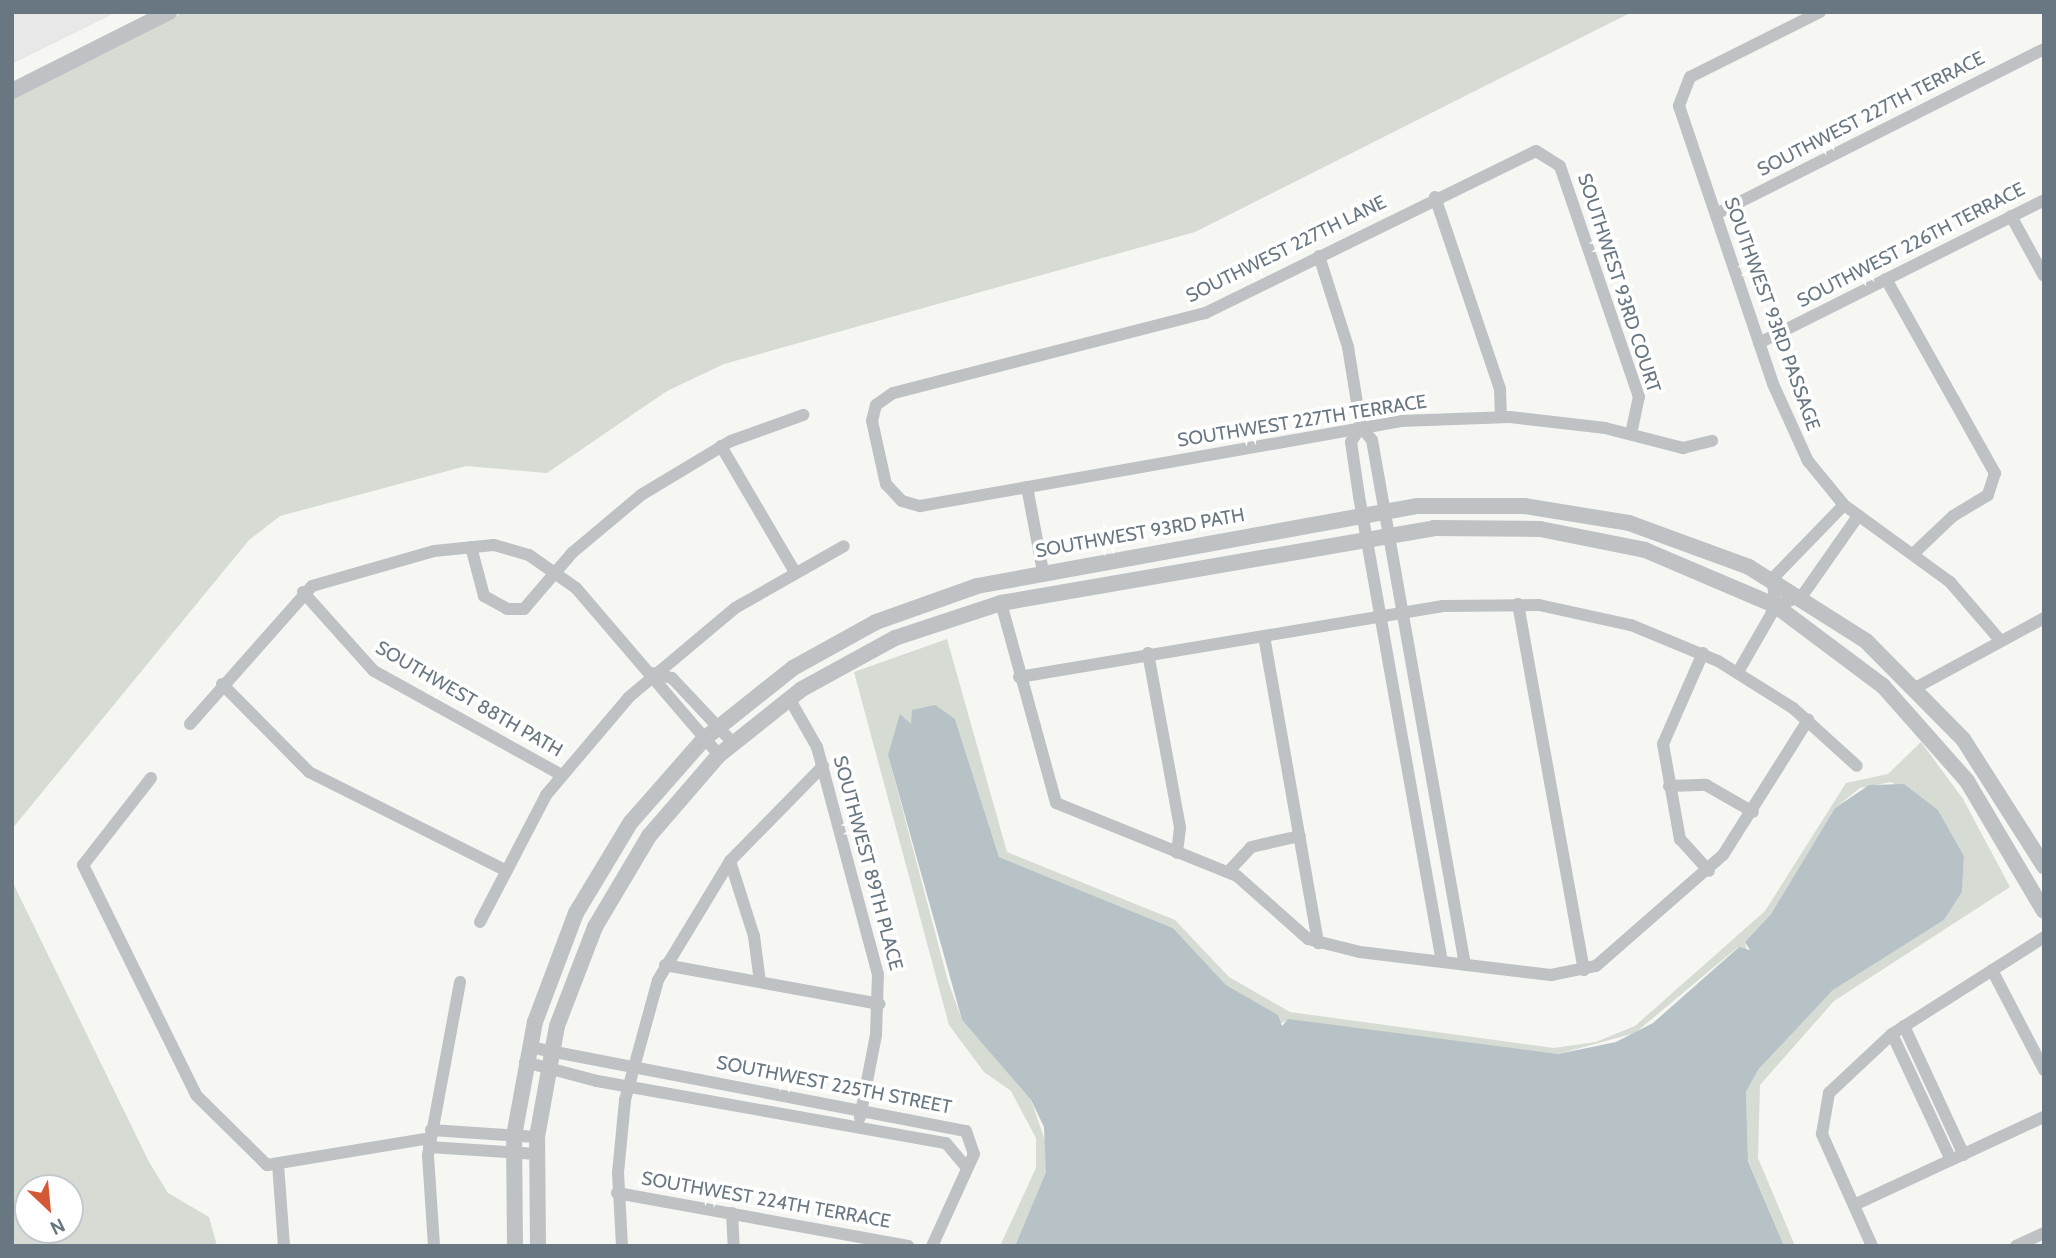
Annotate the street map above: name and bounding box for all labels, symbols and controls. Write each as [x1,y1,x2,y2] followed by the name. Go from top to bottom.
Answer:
[1754,47,1988,181] street label: SOUTHWEST 227TH TERRACE
[1573,171,1665,395] street label: SOUTHWEST 93RD COURT
[1793,178,2029,312] street label: SOUTHWEST 226TH TERRACE
[1182,191,1390,307] street label: SOUTHWEST 227TH LANE
[1719,194,1825,434] street label: SOUTHWEST 93RD PASSAGE
[1176,390,1428,452] street label: SOUTHWEST 227TH TERRACE
[1034,503,1246,563] street label: SOUTHWEST 93RD PATH
[371,636,567,762] street label: SOUTHWEST 88TH PATH
[828,753,908,973] street label: SOUTHWEST 89TH PLACE
[715,1051,953,1119] street label: SOUTHWEST 225TH STREET
[640,1167,892,1233] street label: SOUTHWEST 224TH TERRACE
[14,1174,84,1244] north arrow
[46,1213,69,1240] text: N

